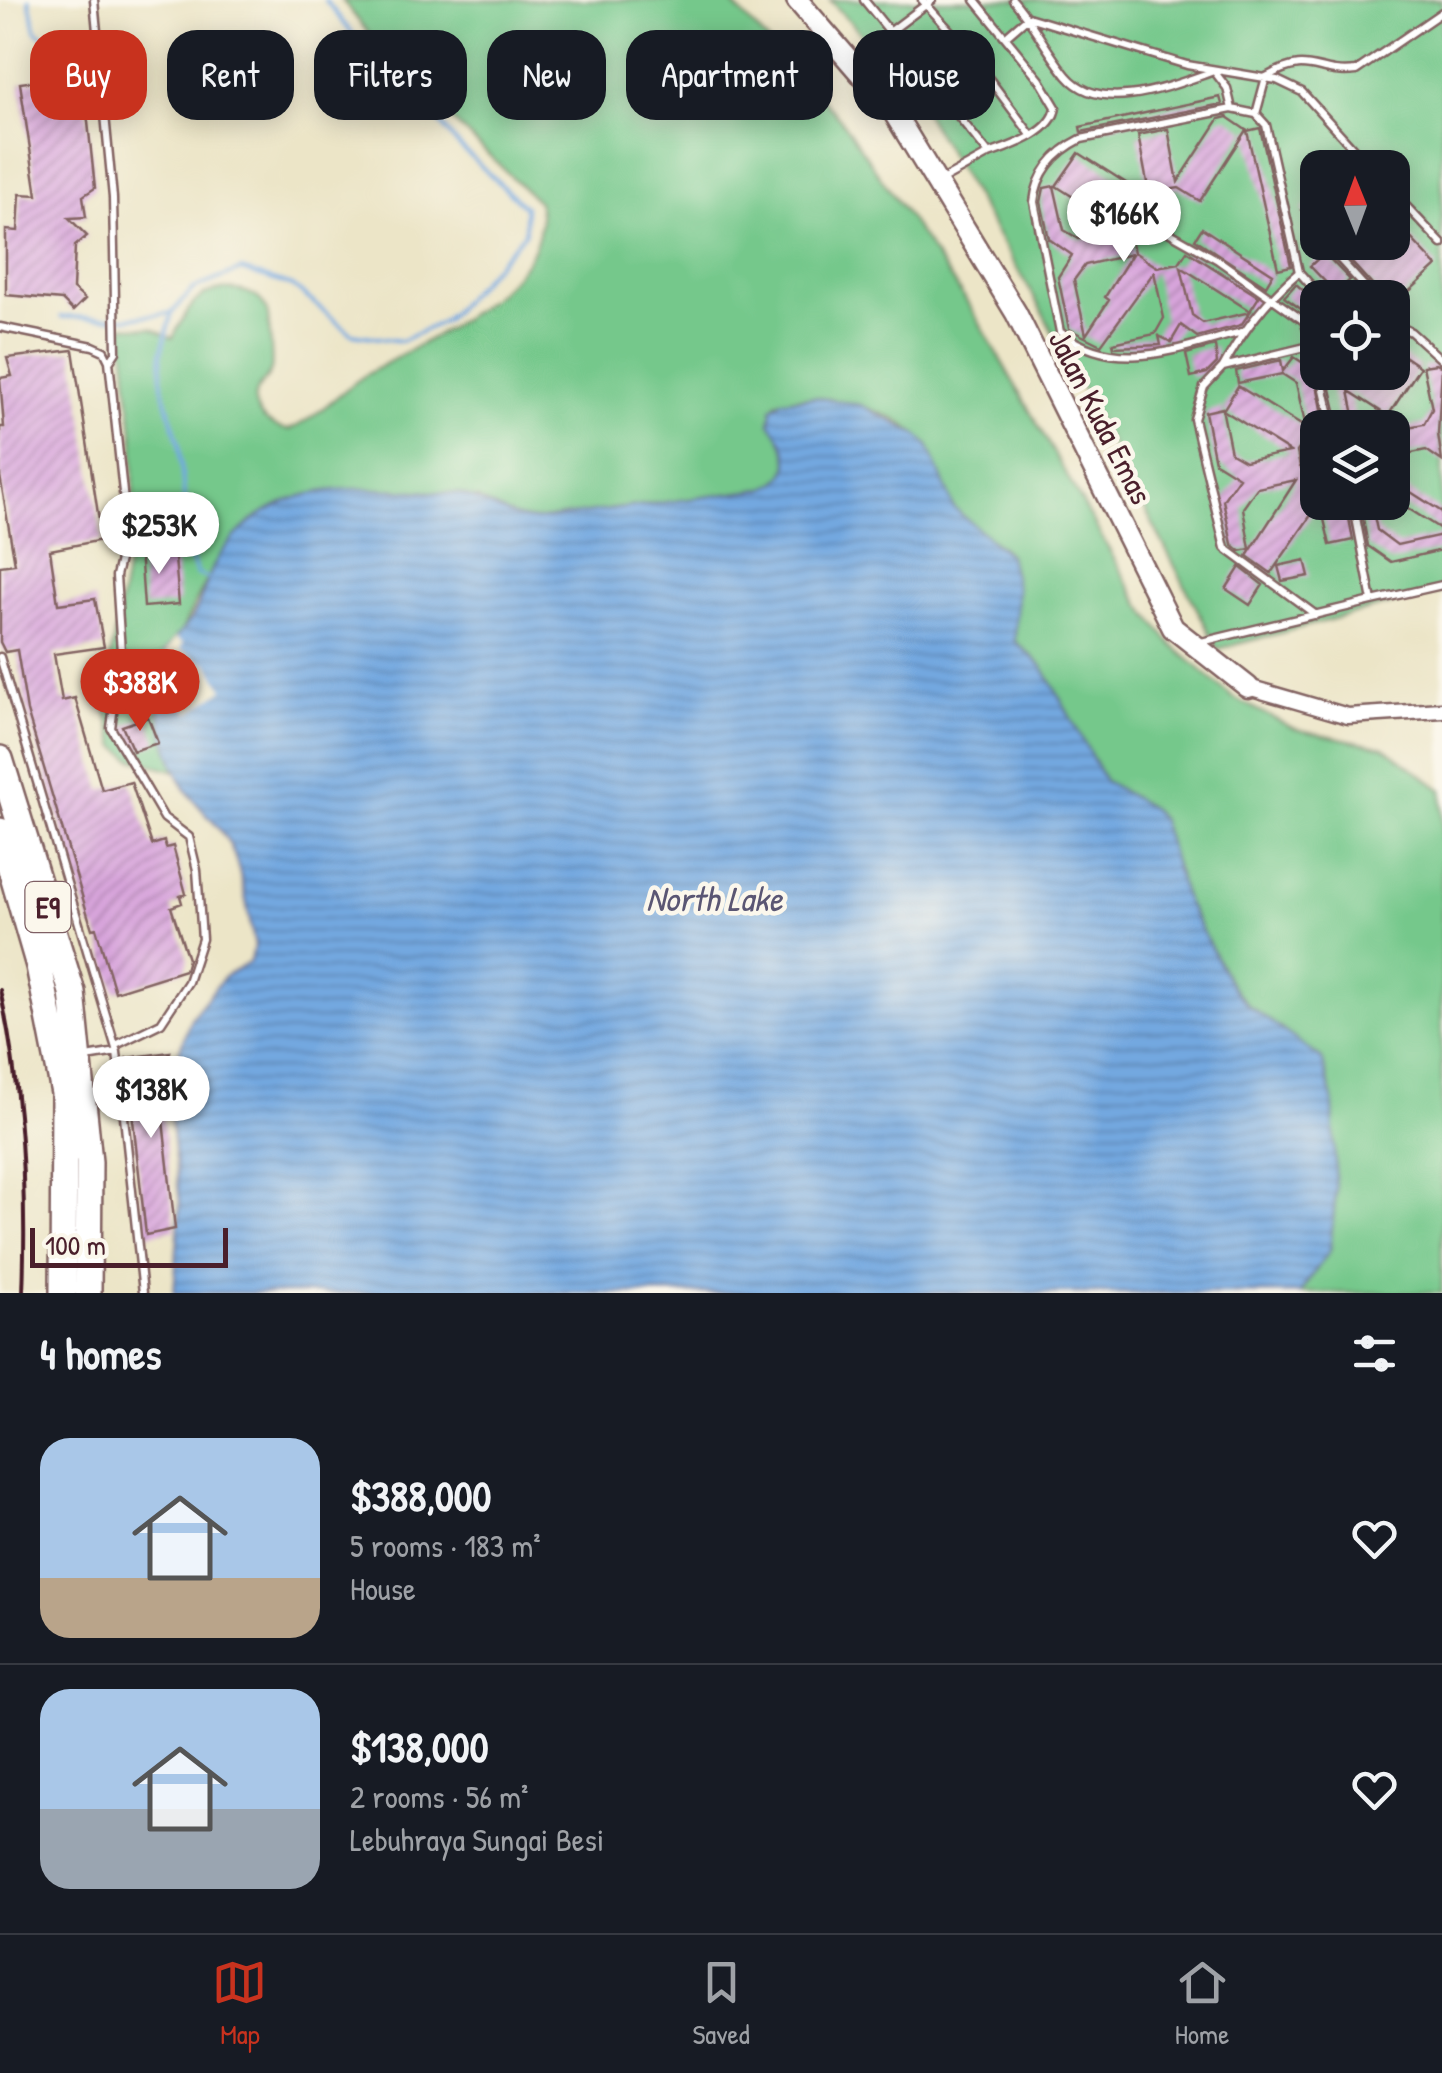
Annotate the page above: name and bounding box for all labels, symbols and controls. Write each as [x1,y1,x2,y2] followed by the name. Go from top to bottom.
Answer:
[30,30,147,120] chip: Buy
[167,30,294,120] chip: Rent
[314,30,467,120] chip: Filters
[487,30,606,120] chip: New
[626,30,833,120] chip: Apartment
[853,30,995,120] chip: House
[1300,150,1410,260] north arrow
[1300,150,1410,520] map controls
[1054,180,1194,265] pin: $166K
[1089,191,1159,234] text: $166K
[1300,280,1410,390] button: locate
[1039,323,1163,511] street label: Jalan Kuda Emas
[1300,410,1410,520] button: layers
[89,492,229,577] pin: $253K
[121,503,197,546] text: $253K
[70,649,210,734] pin: $388K
[102,660,178,703] text: $388K
[646,875,784,922] water label: North Lake
[26,882,70,932] road number: E9
[81,1056,221,1141] pin: $138K
[115,1067,187,1110] text: $138K
[30,1223,228,1268] scale bar
[45,1226,106,1264] text: 100 m
[40,1325,161,1382] text: 4 homes
[1347,1326,1402,1381] icon: filters
[350,1467,491,1524] text: $388,000
[120,1478,240,1598] icon: home
[1347,1511,1402,1566] icon: heart
[350,1524,541,1567] text: 5 rooms · 183 m²
[350,1567,416,1610] text: House
[350,1718,488,1775] text: $138,000
[120,1729,240,1849] icon: home
[1347,1762,1402,1817] icon: heart
[350,1775,528,1818] text: 2 rooms · 56 m²
[350,1818,604,1861] text: Lebuhraya Sungai Besi
[212,1955,267,2053] tab: Map
[692,1955,750,2053] tab: Saved
[1175,1955,1230,2053] tab: Home

